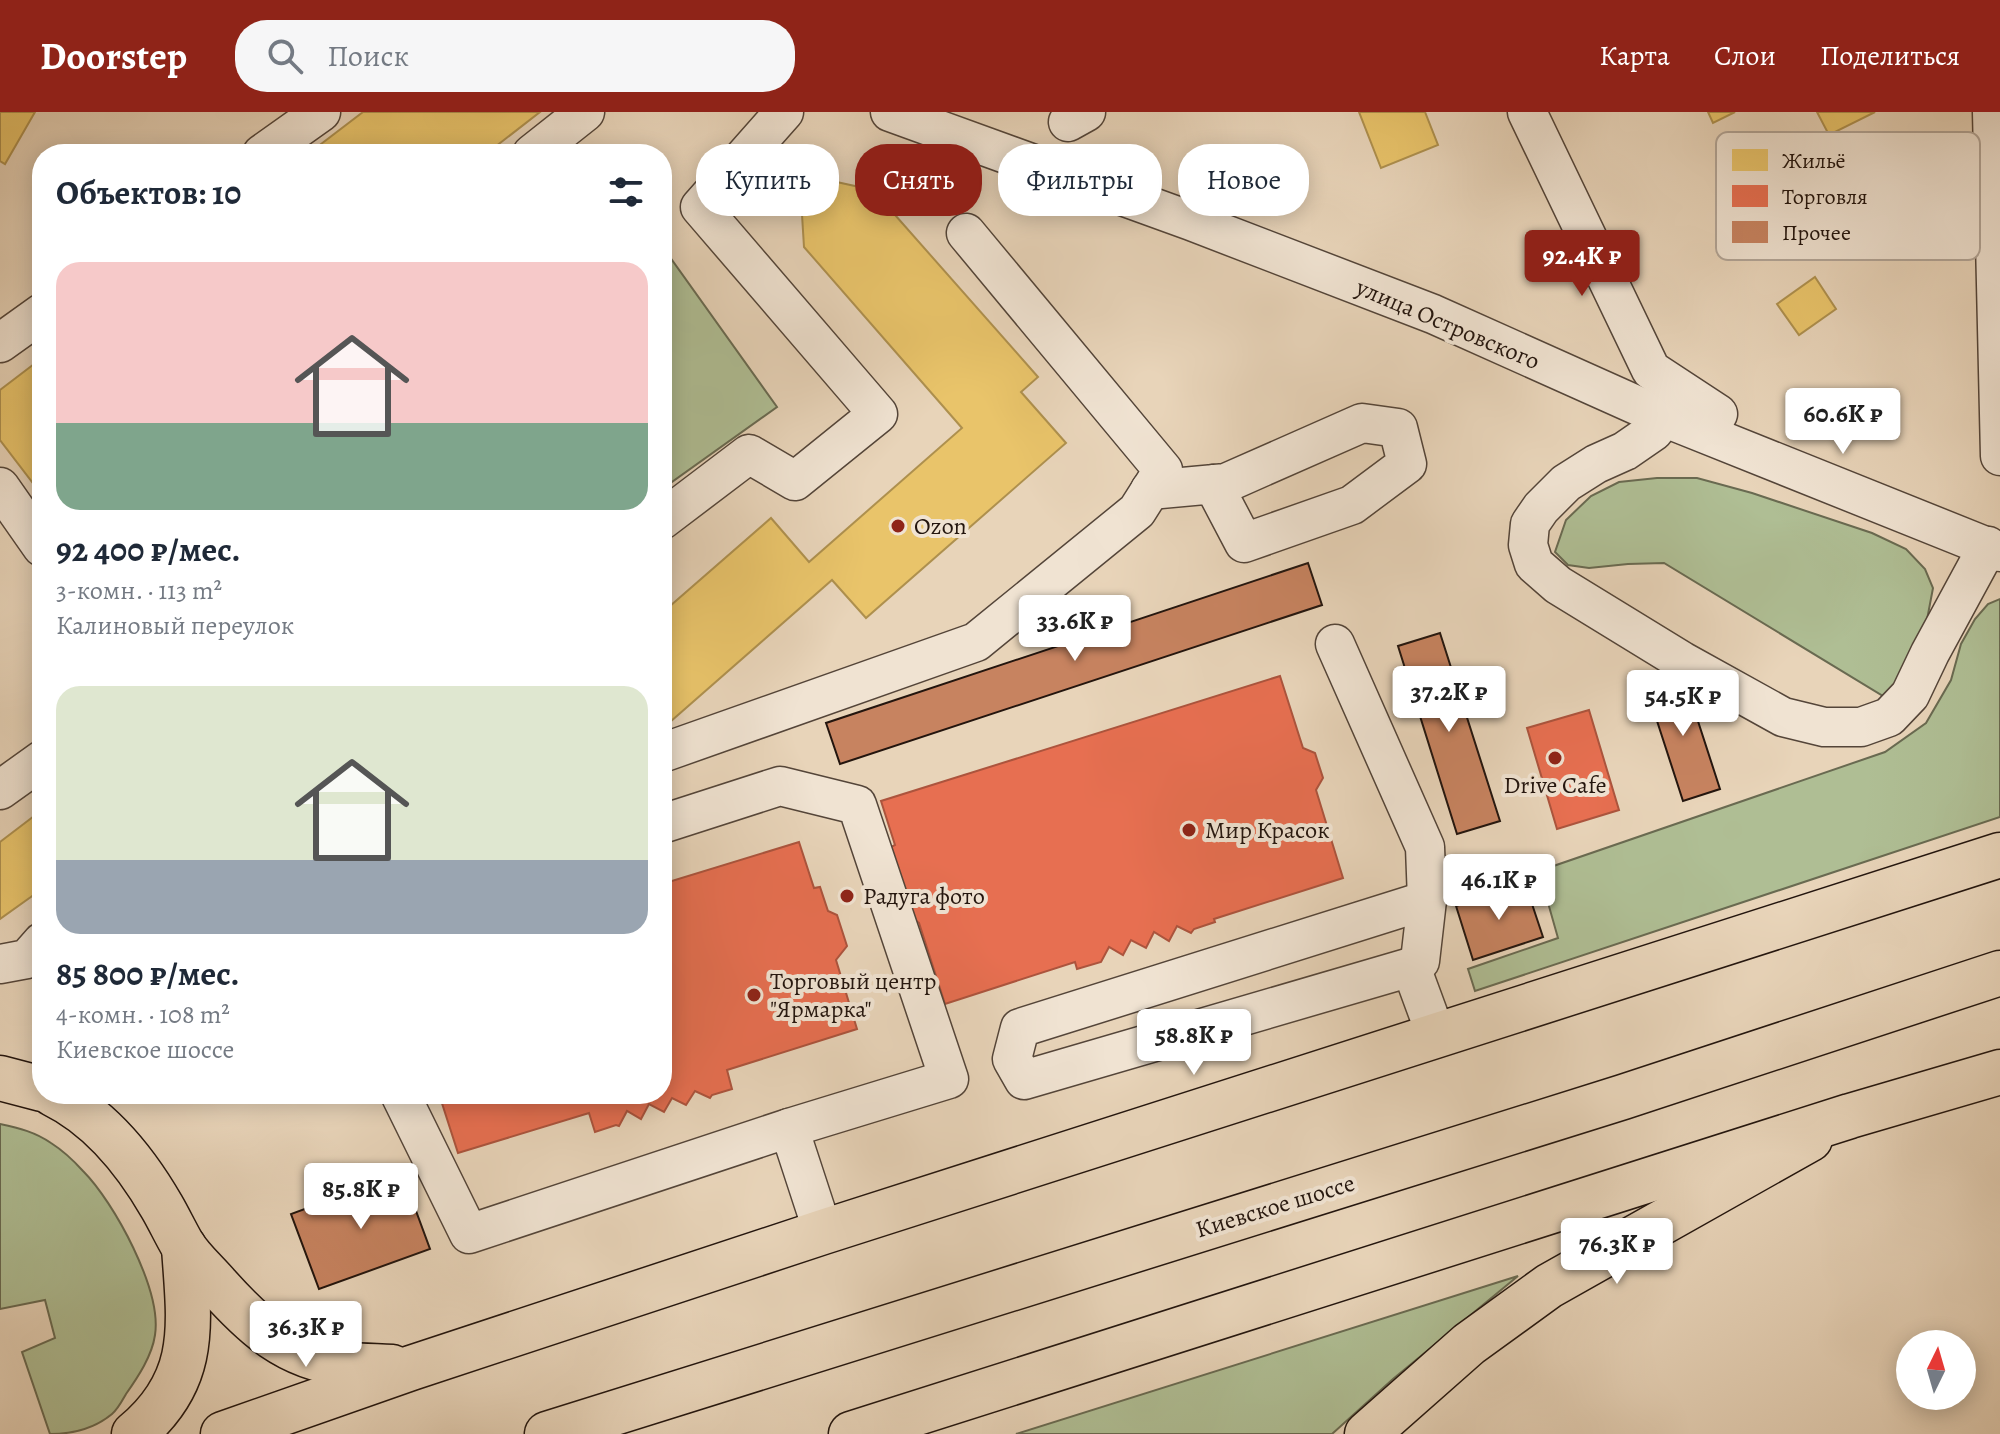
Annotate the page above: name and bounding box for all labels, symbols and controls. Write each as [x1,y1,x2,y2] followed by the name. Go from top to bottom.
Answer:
[235,20,795,92] search box
[40,30,187,82] text: Doorstep
[263,34,307,78] icon: search
[327,36,409,76] text: Поиск
[1599,37,1670,75] text: Карта
[1714,37,1776,75] text: Слои
[1820,37,1960,75] text: Поделиться
[1716,132,1980,260] legend
[696,144,839,216] chip: Купить
[855,144,982,216] chip: Снять
[998,144,1162,216] chip: Фильтры
[1178,144,1309,216] chip: Новое
[1782,146,1846,176] text: Жильё
[56,169,241,216] text: Объектов: 10
[604,170,648,214] icon: filters
[1782,182,1868,212] text: Торговля
[1782,218,1851,248] text: Прочее
[1508,230,1656,298] pin: 92.4K ₽
[1543,238,1621,273] text: 92.4K ₽
[1350,270,1545,377] street label: улица Островского
[280,314,424,458] icon: home
[1769,388,1917,456] pin: 60.6K ₽
[1803,396,1883,431] text: 60.6K ₽
[914,510,967,542] place label: Ozon
[889,517,907,535] marker: Ozon
[56,526,241,573] text: 92 400 ₽/мес.
[56,573,222,608] text: 3-комн. · 113 m²
[1001,595,1149,663] pin: 33.6K ₽
[1037,603,1113,638] text: 33.6K ₽
[56,608,294,643] text: Калиновый переулок
[1375,666,1523,734] pin: 37.2K ₽
[1609,670,1757,738] pin: 54.5K ₽
[1411,674,1487,709] text: 37.2K ₽
[1645,678,1721,713] text: 54.5K ₽
[280,738,424,882] icon: home
[1546,749,1564,767] marker: Drive Cafe
[1503,769,1607,801] place label: Drive Cafe
[1205,814,1330,846] place label: Мир Красок
[1180,821,1198,839] marker: Мир Красок
[1425,854,1573,922] pin: 46.1K ₽
[1461,862,1537,897] text: 46.1K ₽
[863,880,985,912] place label: Радуга фото
[838,887,856,905] marker: Радуга фото
[56,950,240,997] text: 85 800 ₽/мес.
[770,965,936,1025] place label: Торговый центр "Ярмарка"
[745,986,763,1004] marker: Торговый центр "Ярмарка"
[56,997,230,1032] text: 4-комн. · 108 m²
[1120,1009,1268,1077] pin: 58.8K ₽
[1155,1017,1233,1052] text: 58.8K ₽
[56,1032,234,1067] text: Киевское шоссе
[287,1163,435,1231] pin: 85.8K ₽
[1192,1167,1358,1245] street label: Киевское шоссе
[322,1171,400,1206] text: 85.8K ₽
[1543,1218,1691,1286] pin: 76.3K ₽
[1579,1226,1655,1261] text: 76.3K ₽
[232,1301,380,1369] pin: 36.3K ₽
[268,1309,344,1344] text: 36.3K ₽
[1896,1330,1976,1410] north arrow
[1896,1330,1976,1410] map controls

